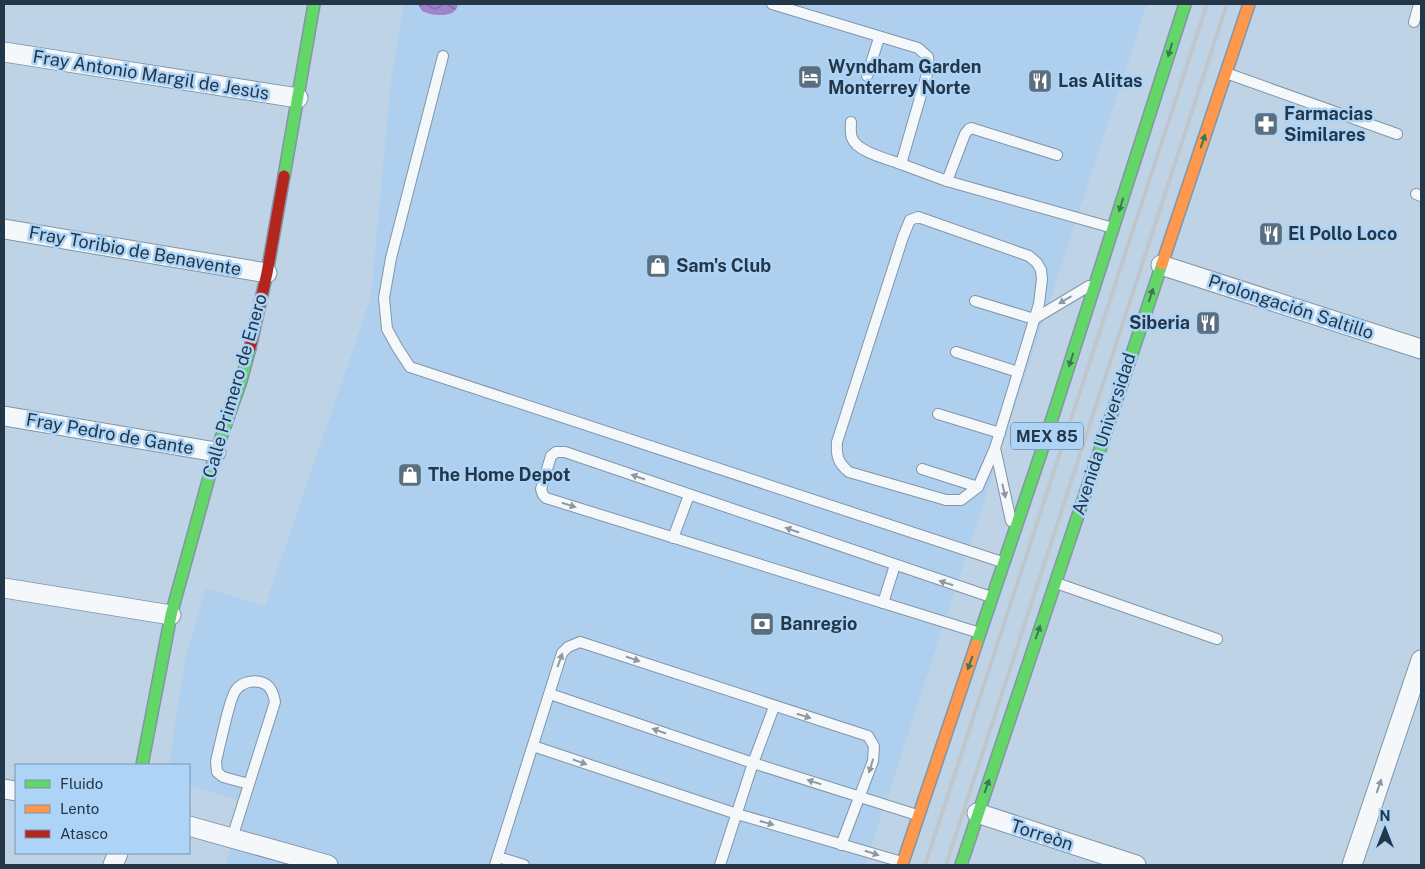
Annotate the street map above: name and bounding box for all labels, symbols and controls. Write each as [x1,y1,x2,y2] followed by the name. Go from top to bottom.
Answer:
[1166,43,1173,58] one-way arrow
[31,45,271,104] street label: Fray Antonio Margil de Jesús
[828,56,982,98] place label: Wyndham Garden Monterrey Norte
[797,64,823,90] hotel icon: Wyndham Garden Monterrey Norte
[1027,68,1053,94] restaurant icon: Las Alitas
[1058,70,1143,91] place label: Las Alitas
[1284,103,1373,145] place label: Farmacias Similares
[1253,111,1279,137] pharmacy icon: Farmacias Similares
[1199,133,1207,148] one-way arrow
[1117,198,1125,213] one-way arrow
[27,221,243,280] street label: Fray Toribio de Benavente
[1258,221,1284,247] restaurant icon: El Pollo Loco
[1288,223,1397,244] place label: El Pollo Loco
[645,253,671,279] shop icon: Sam's Club
[676,255,771,276] place label: Sam's Club
[1206,270,1377,343] street label: Prolongación Saltillo
[1147,287,1155,302] one-way arrow
[198,291,271,480] street label: Calle Primero de Enero
[1058,296,1071,305] one-way arrow
[1195,310,1221,336] restaurant icon: Siberia
[1129,312,1190,333] place label: Siberia
[1067,350,1140,518] street label: Avenida Universidad
[1067,352,1074,367] one-way arrow
[25,408,195,459] street label: Fray Pedro de Gante
[1011,422,1083,450] road number: MEX 85
[397,462,423,488] shop icon: The Home Depot
[428,464,570,485] place label: The Home Depot
[631,473,646,480] one-way arrow
[1000,484,1008,499] one-way arrow
[562,502,577,510] one-way arrow
[784,526,799,534] one-way arrow
[938,578,953,586] one-way arrow
[749,611,775,637] bank icon: Banregio
[780,613,857,634] place label: Banregio
[1035,624,1043,639] one-way arrow
[556,652,564,667] one-way arrow
[626,655,641,663] one-way arrow
[966,656,974,671] one-way arrow
[796,713,811,721] one-way arrow
[652,727,667,734] one-way arrow
[572,758,587,766] one-way arrow
[866,759,874,774] one-way arrow
[15,764,190,854] legend
[60,775,103,792] text: Fluido
[806,778,821,786] one-way arrow
[984,778,991,793] one-way arrow
[1375,778,1383,793] one-way arrow
[60,800,99,817] text: Lento
[1360,804,1410,854] north arrow
[1380,808,1390,824] text: N
[1008,815,1076,854] street label: Torreòn
[760,820,775,828] one-way arrow
[60,825,108,842] text: Atasco
[865,849,880,857] one-way arrow

